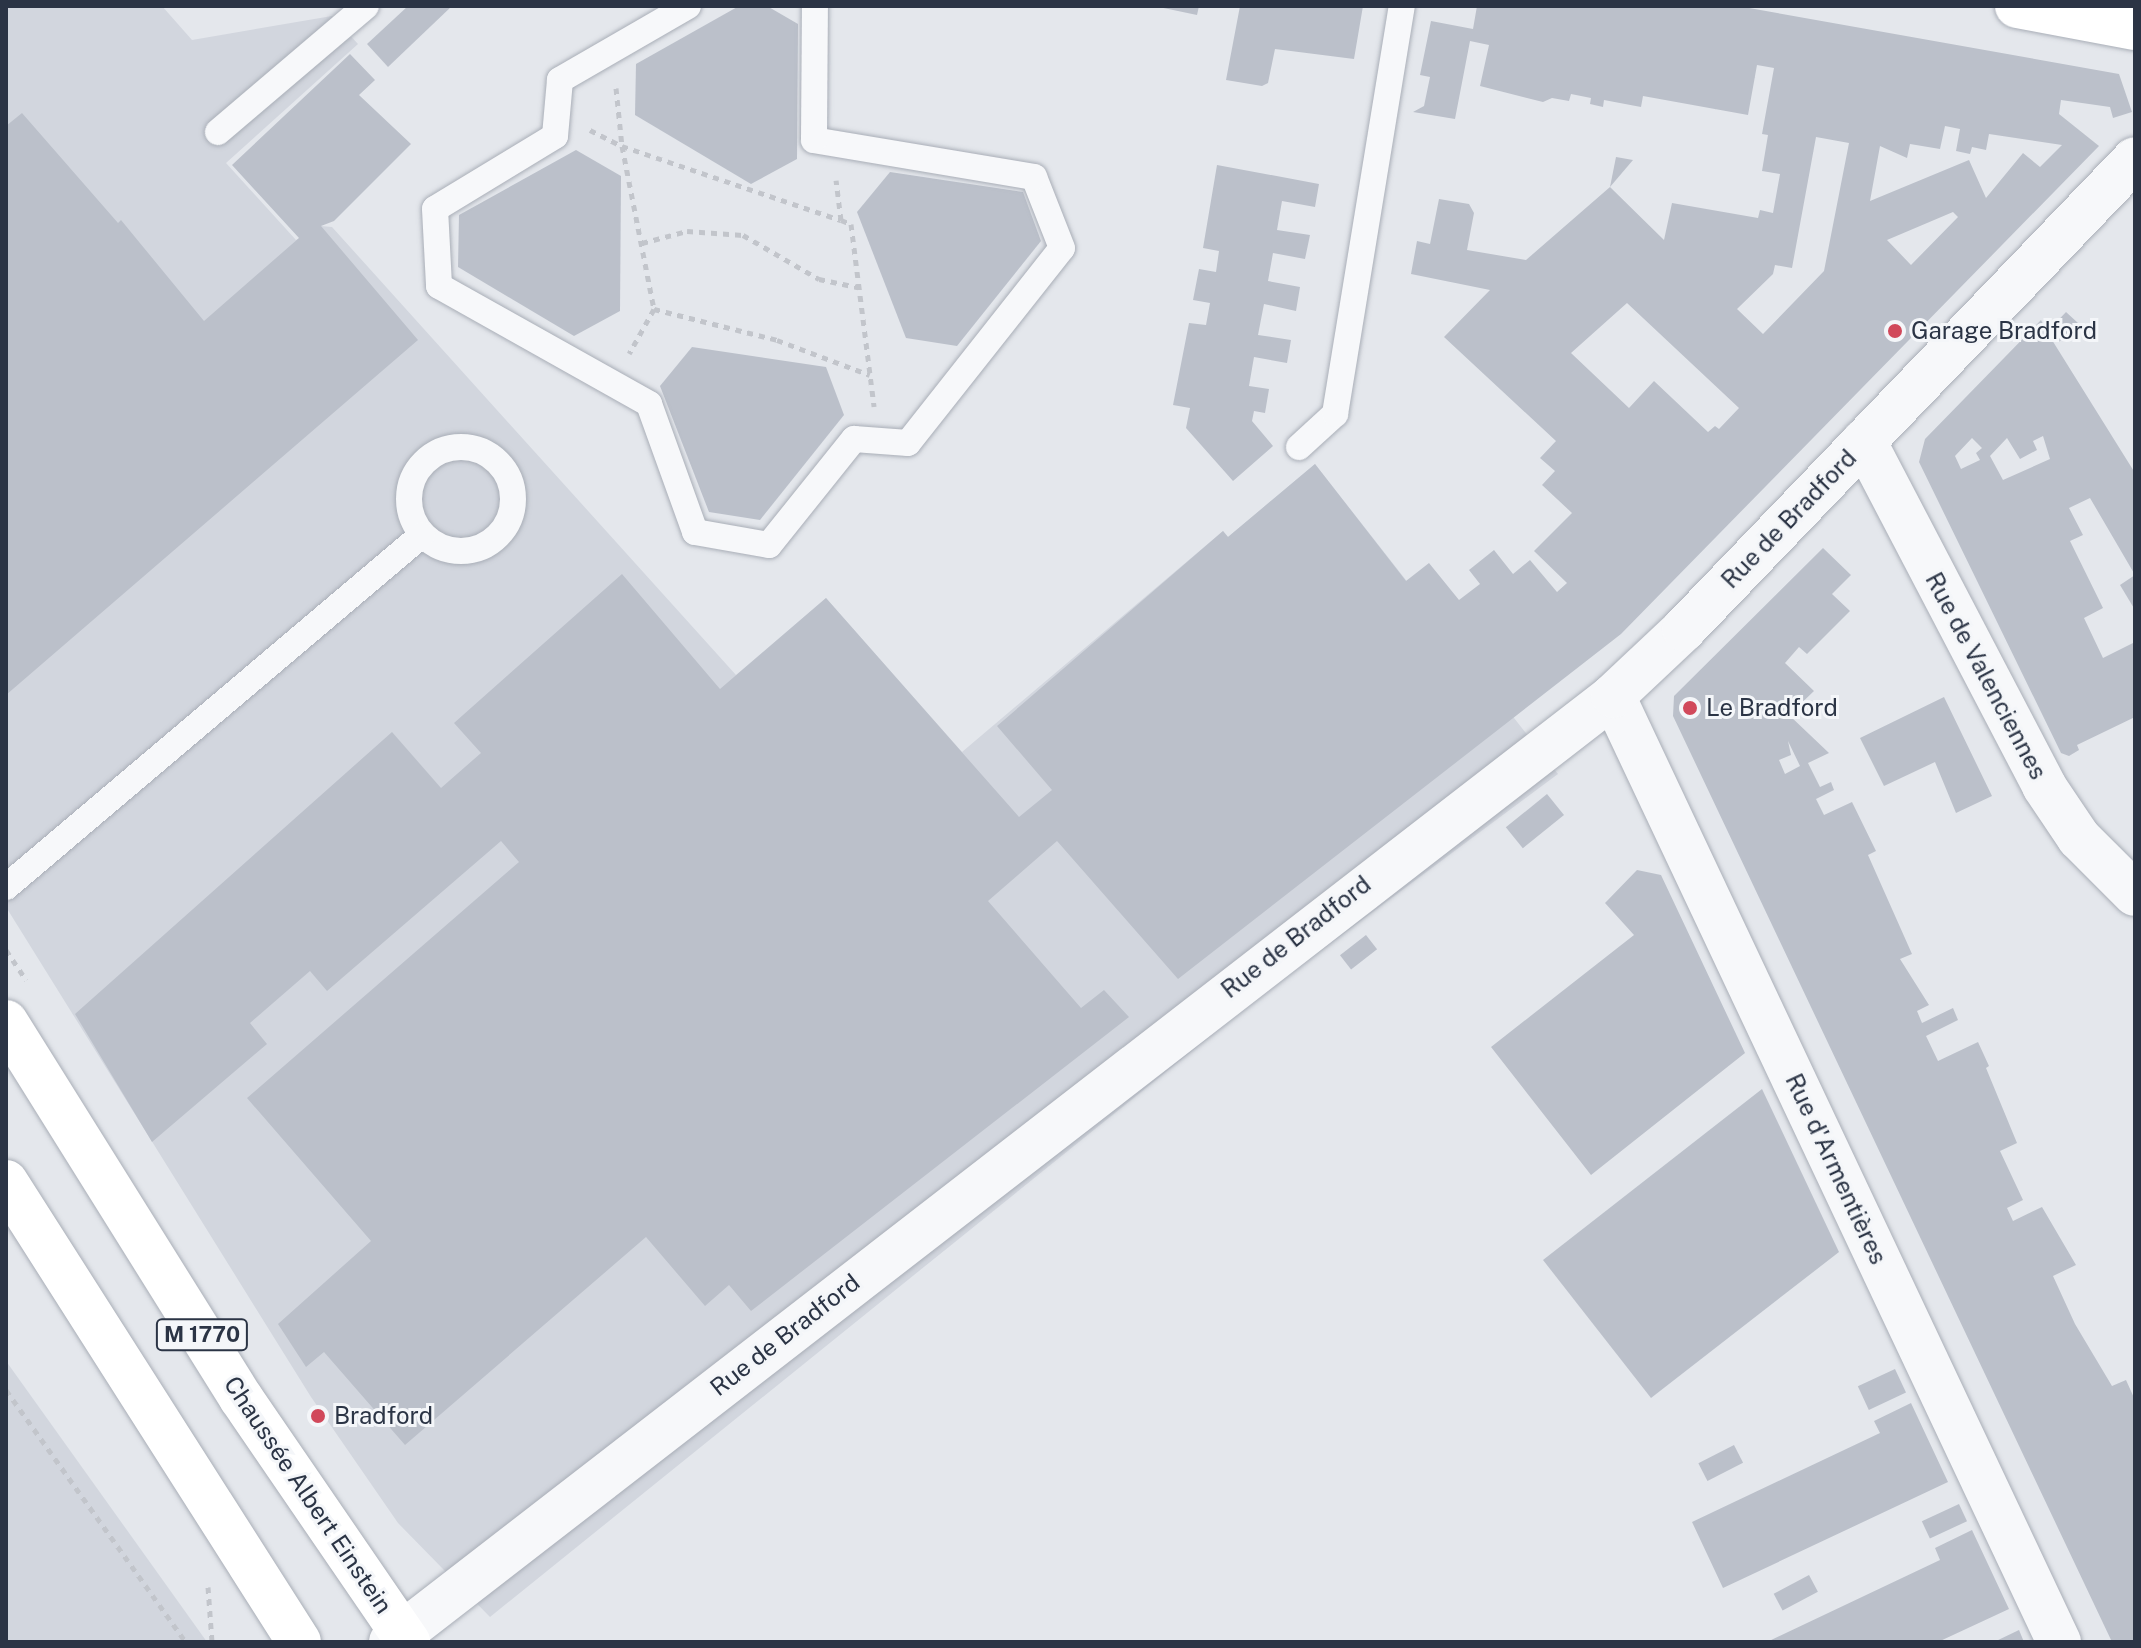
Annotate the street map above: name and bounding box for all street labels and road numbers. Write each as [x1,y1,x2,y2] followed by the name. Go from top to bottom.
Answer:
[1715,443,1863,595] street label: Rue de Bradford
[1919,567,2053,785] street label: Rue de Valenciennes
[1215,870,1377,1004] street label: Rue de Bradford
[1779,1069,1893,1269] street label: Rue d'Armentières
[704,1268,866,1402] street label: Rue de Bradford
[154,1317,250,1353] road number: M 1770
[218,1371,398,1619] street label: Chaussée Albert Einstein

